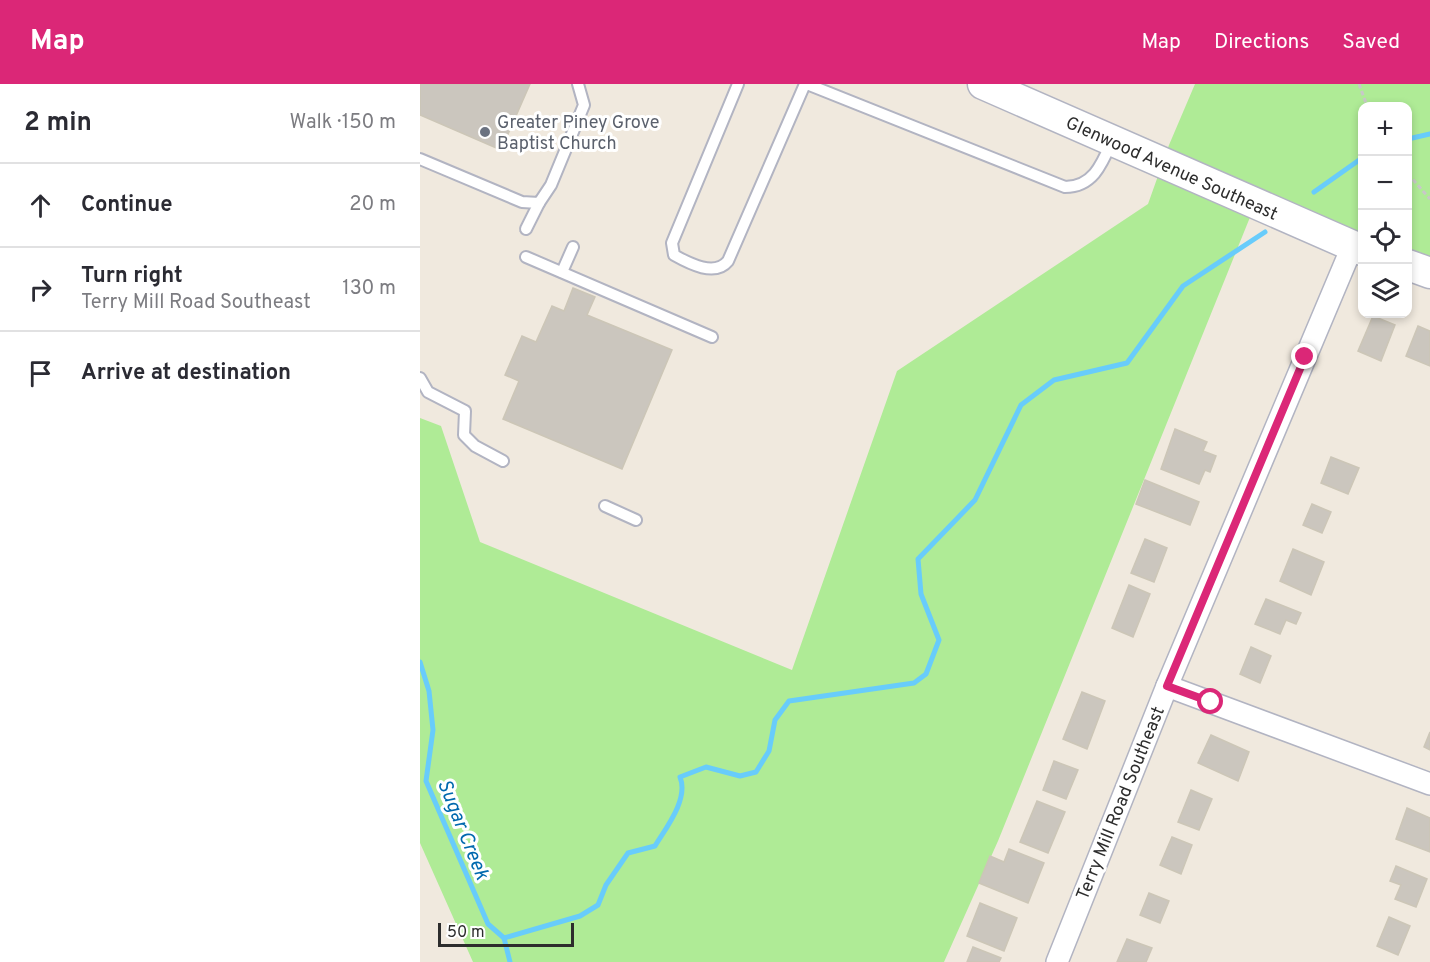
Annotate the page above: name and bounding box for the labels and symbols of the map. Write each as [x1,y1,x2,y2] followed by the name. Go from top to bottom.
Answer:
[497,112,660,156] place label: Greater Piney Grove Baptist Church
[1062,112,1281,227] street label: Glenwood Avenue Southeast
[478,125,492,139] marker: Greater Piney Grove Baptist Church
[1291,343,1317,369] route end
[1197,688,1223,714] route start
[1072,703,1171,904] street label: Terry Mill Road Southeast
[430,776,494,885] water label: Sugar Creek
[438,920,574,948] scale bar

